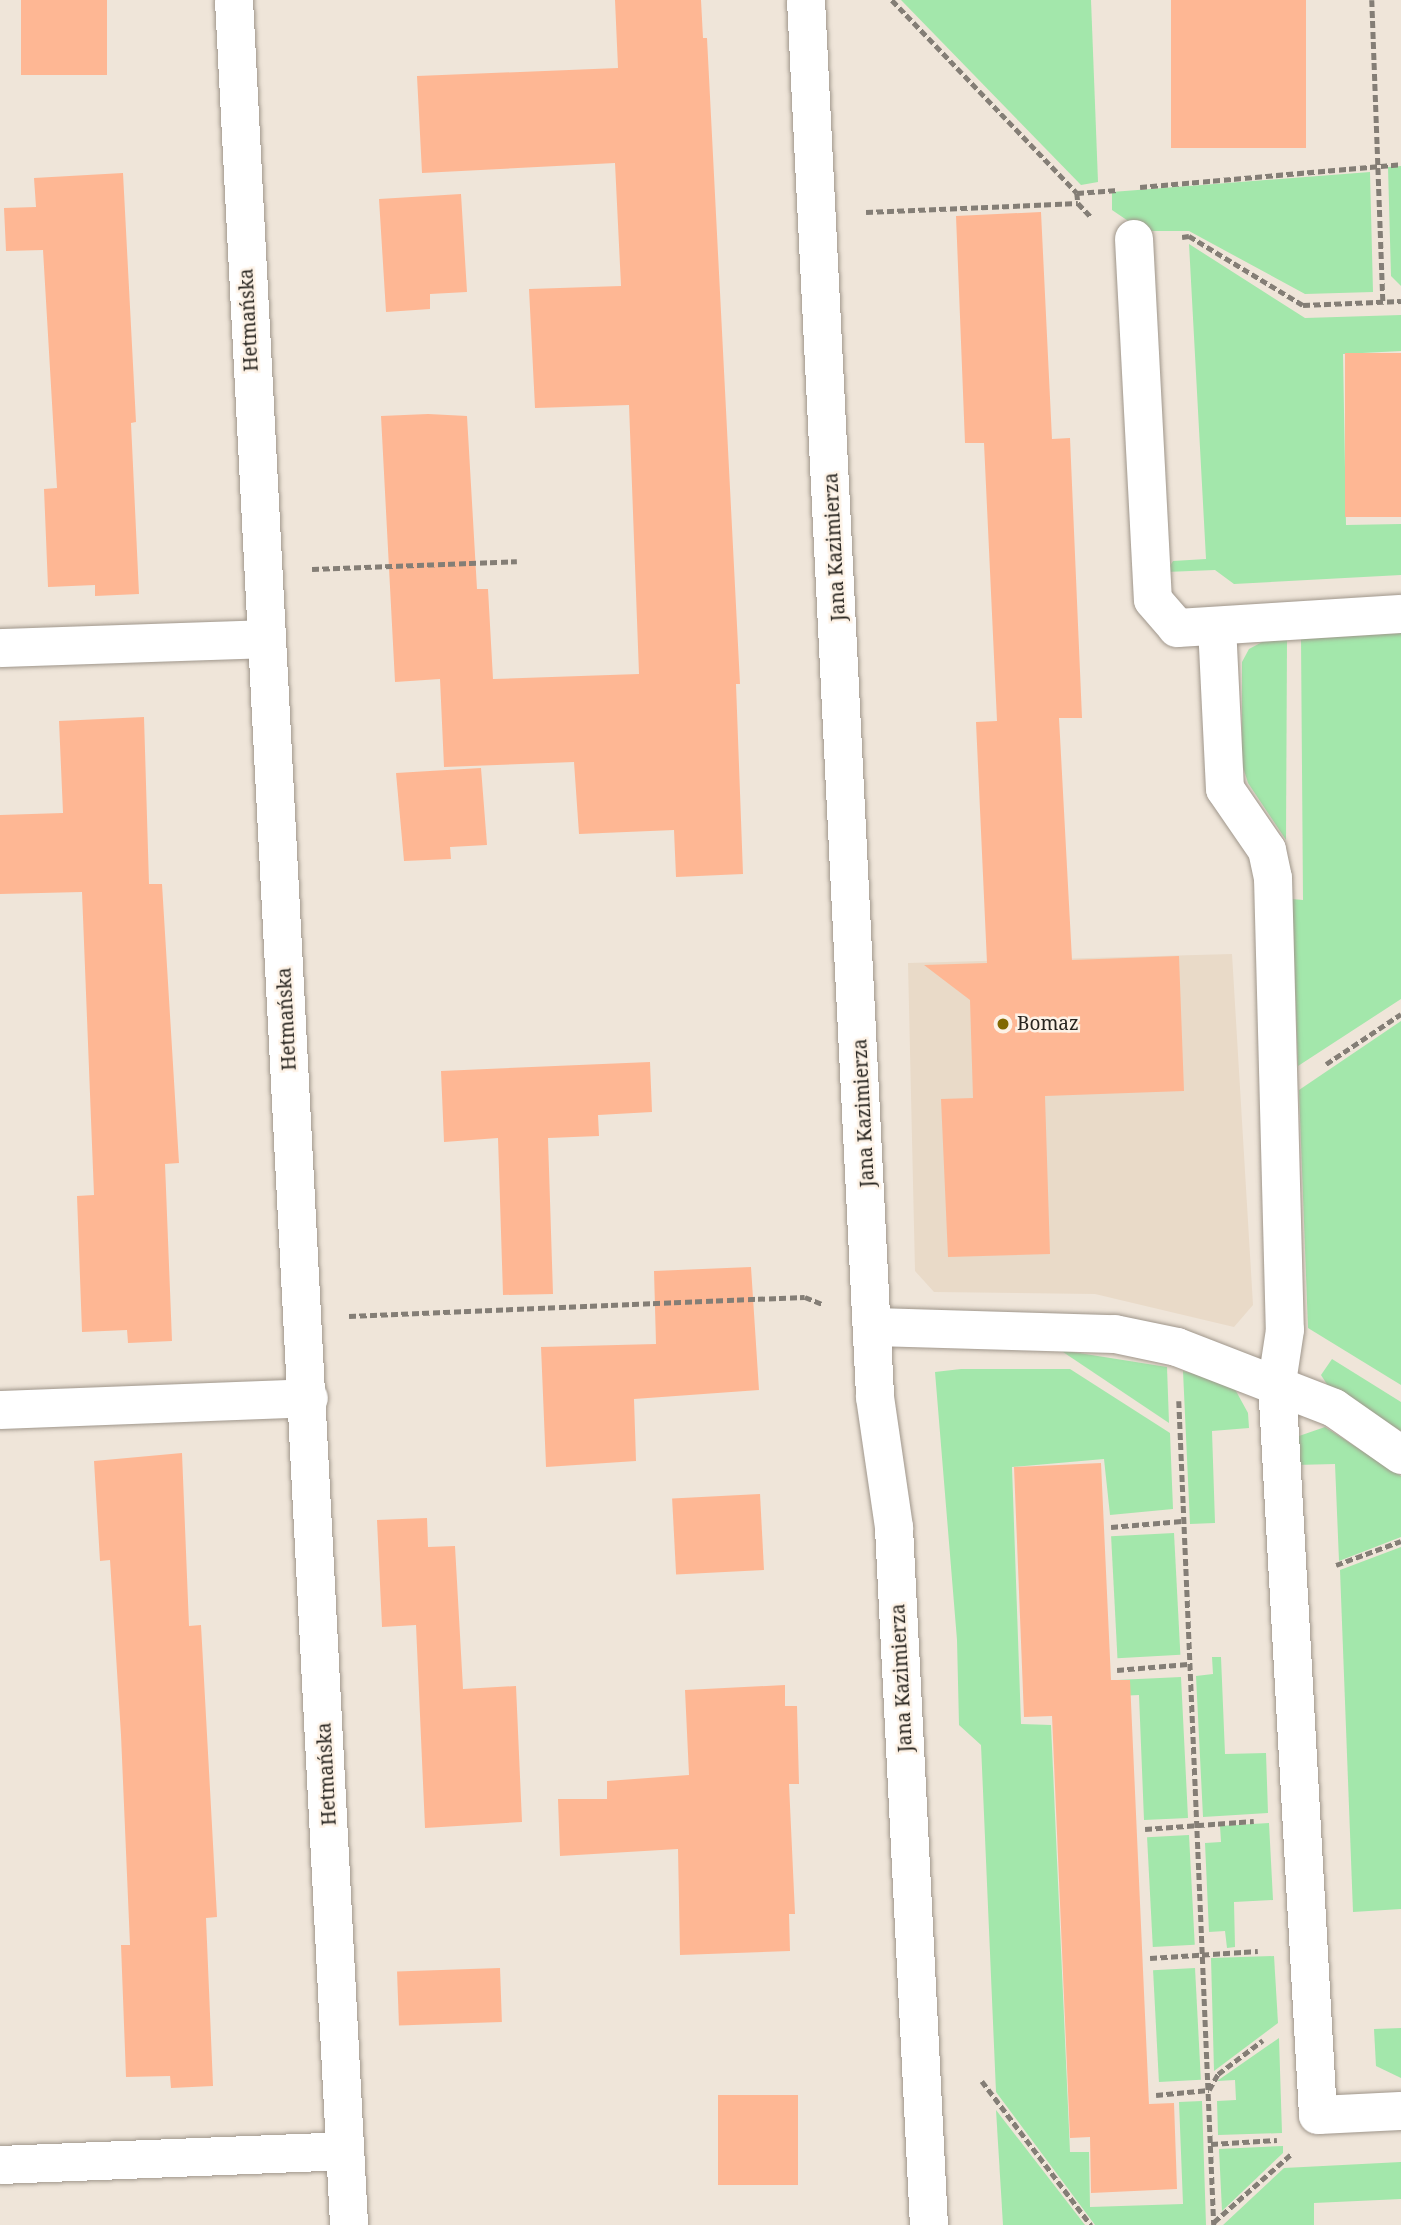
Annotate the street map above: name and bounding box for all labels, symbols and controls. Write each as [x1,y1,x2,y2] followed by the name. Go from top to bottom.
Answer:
[235,268,263,372] street label: Hetmańska
[820,472,850,622] street label: Jana Kazimierza
[273,967,301,1071] street label: Hetmańska
[1017,1013,1079,1035] place label: Bomaz
[995,1016,1011,1032] marker: Bomaz
[849,1038,879,1188] street label: Jana Kazimierza
[887,1603,917,1753] street label: Jana Kazimierza
[313,1722,341,1826] street label: Hetmańska

